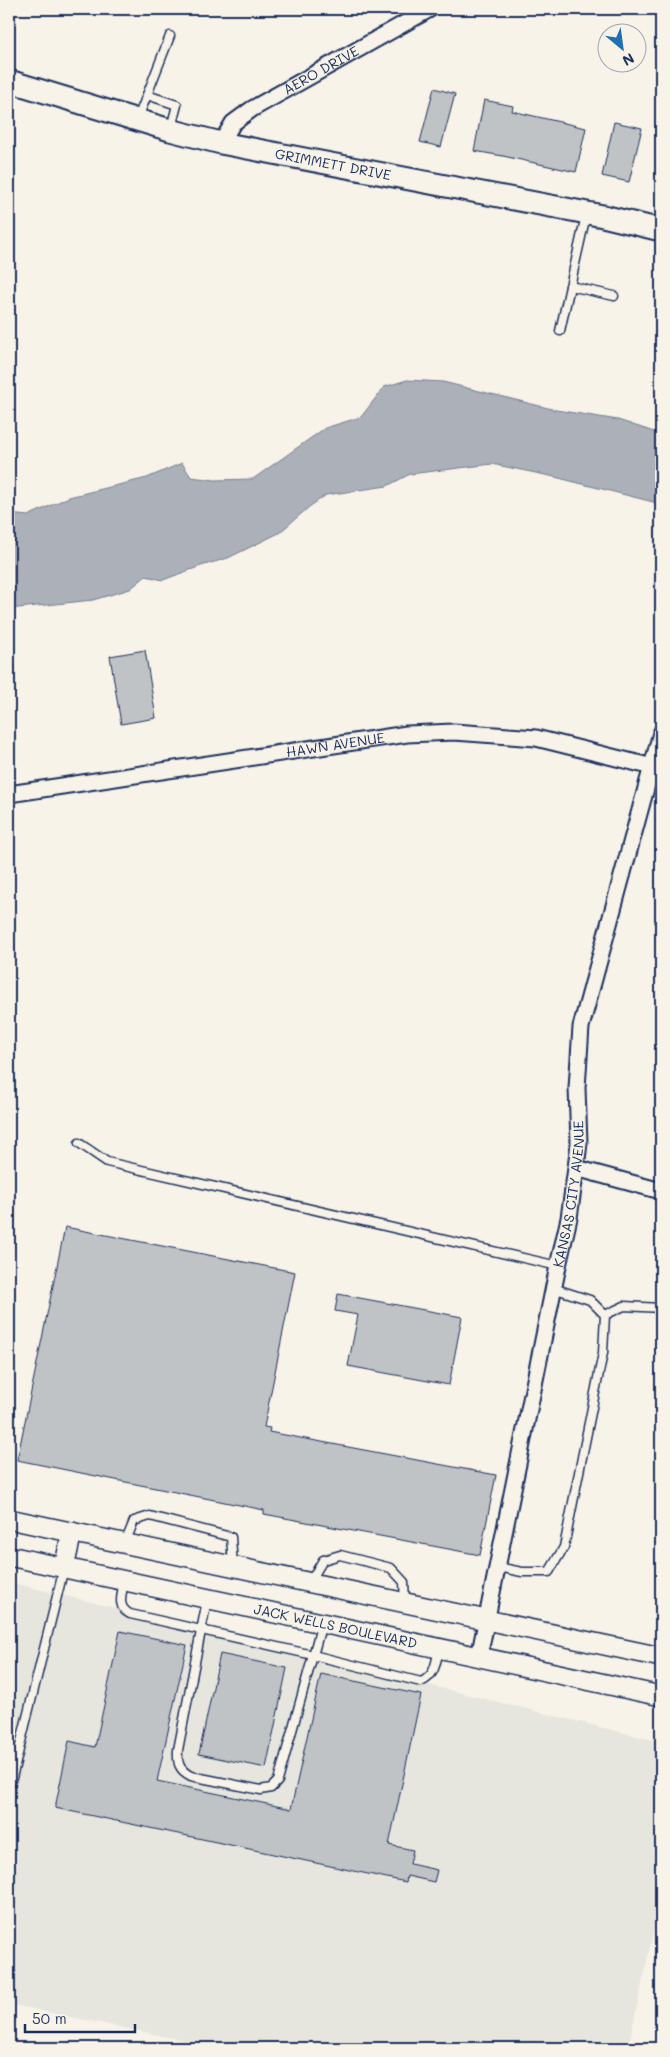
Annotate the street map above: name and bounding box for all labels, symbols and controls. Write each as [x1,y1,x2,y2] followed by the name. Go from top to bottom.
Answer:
[598,22,648,72] north arrow
[279,41,362,99] street label: AERO DRIVE
[619,49,638,71] text: N
[274,144,393,184] street label: GRIMMETT DRIVE
[285,728,386,761] street label: HAWN AVENUE
[548,1120,589,1269] street label: KANSAS CITY AVENUE
[252,1599,419,1652] street label: JACK WELLS BOULEVARD
[25,2002,135,2034] scale bar
[32,2008,67,2028] text: 50 m

